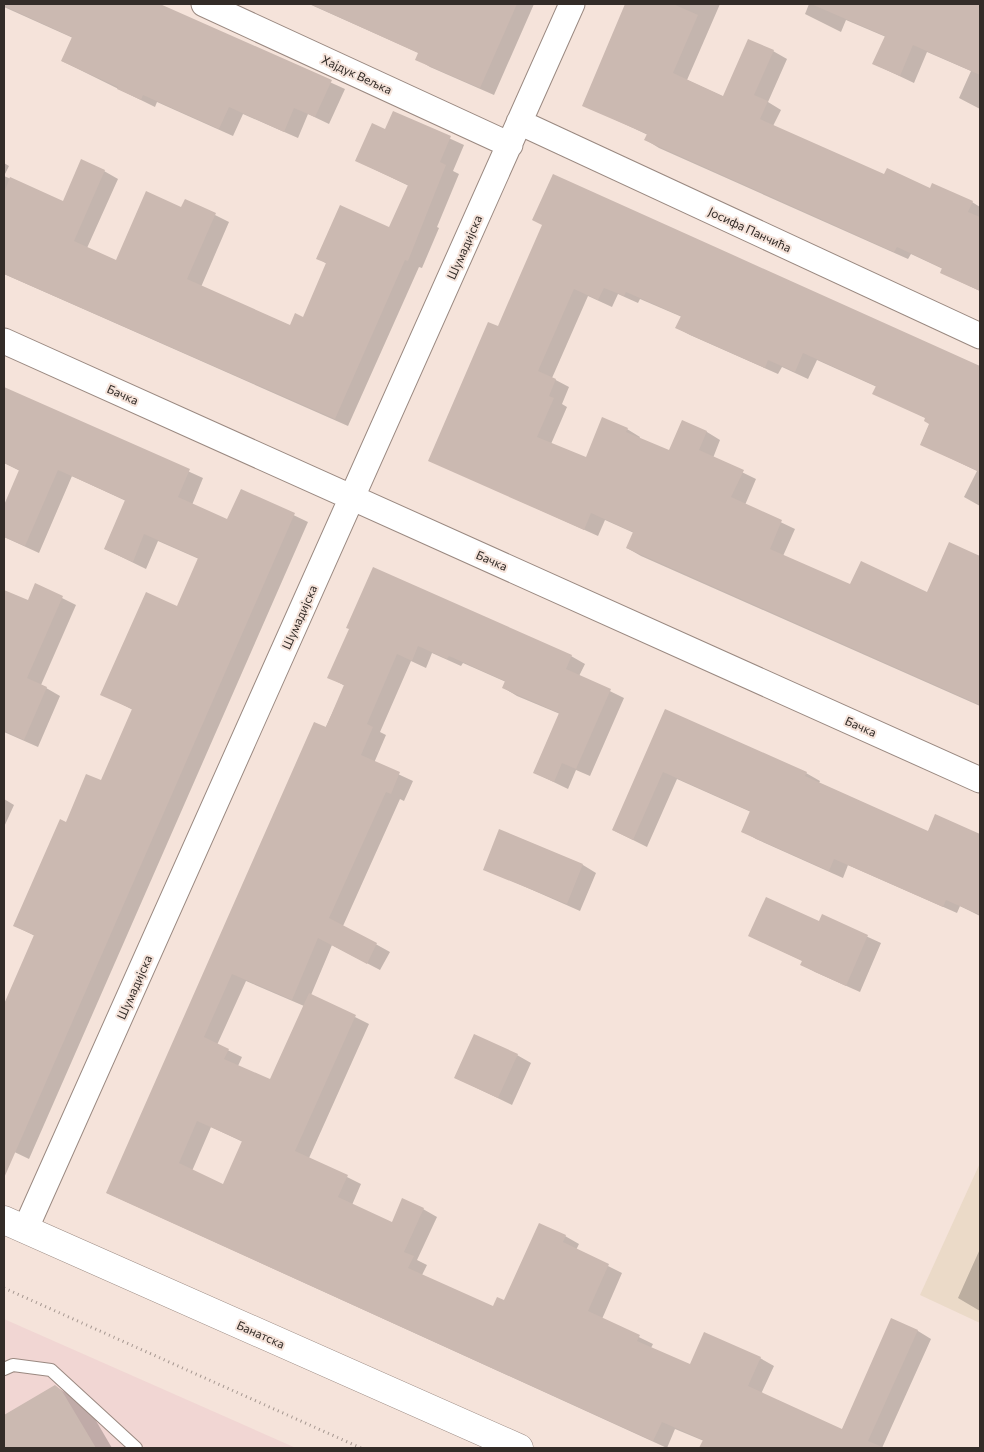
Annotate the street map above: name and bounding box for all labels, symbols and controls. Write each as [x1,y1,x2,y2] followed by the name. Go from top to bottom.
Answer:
[320,52,394,96] street label: Хајдук Вељка
[706,204,794,255] street label: Јосифа Панчића
[444,213,484,281] street label: Шумадијска
[105,381,141,407] street label: Бачка
[474,547,510,573] street label: Бачка
[279,583,319,651] street label: Шумадијска
[843,713,879,739] street label: Бачка
[114,953,154,1021] street label: Шумадијска
[235,1317,287,1351] street label: Банатска

